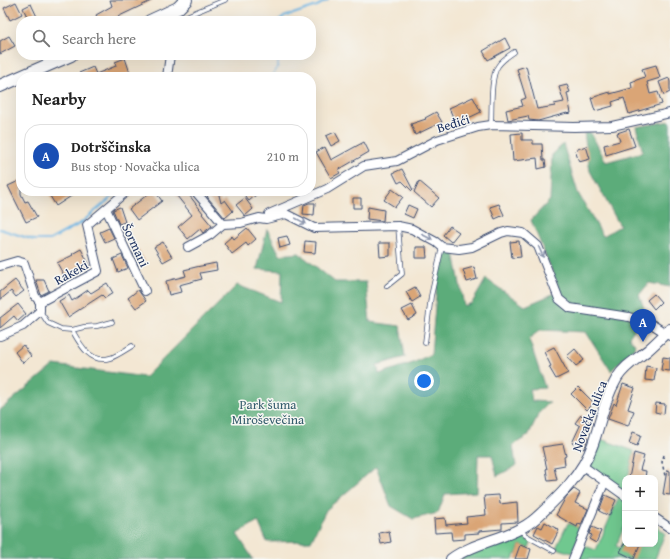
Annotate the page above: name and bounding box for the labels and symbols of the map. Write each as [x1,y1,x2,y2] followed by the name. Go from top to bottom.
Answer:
[434,109,472,137] street label: Beđići
[294,218,306,225] one-way arrow
[117,220,154,270] street label: Šormani
[420,233,432,241] one-way arrow
[538,246,545,258] one-way arrow
[51,255,92,290] street label: Rakeki
[630,309,656,342] pin: A
[414,371,434,391] your location
[567,377,612,455] street label: Novačka ulica
[232,395,305,429] park label: Park šuma Miroševečina

